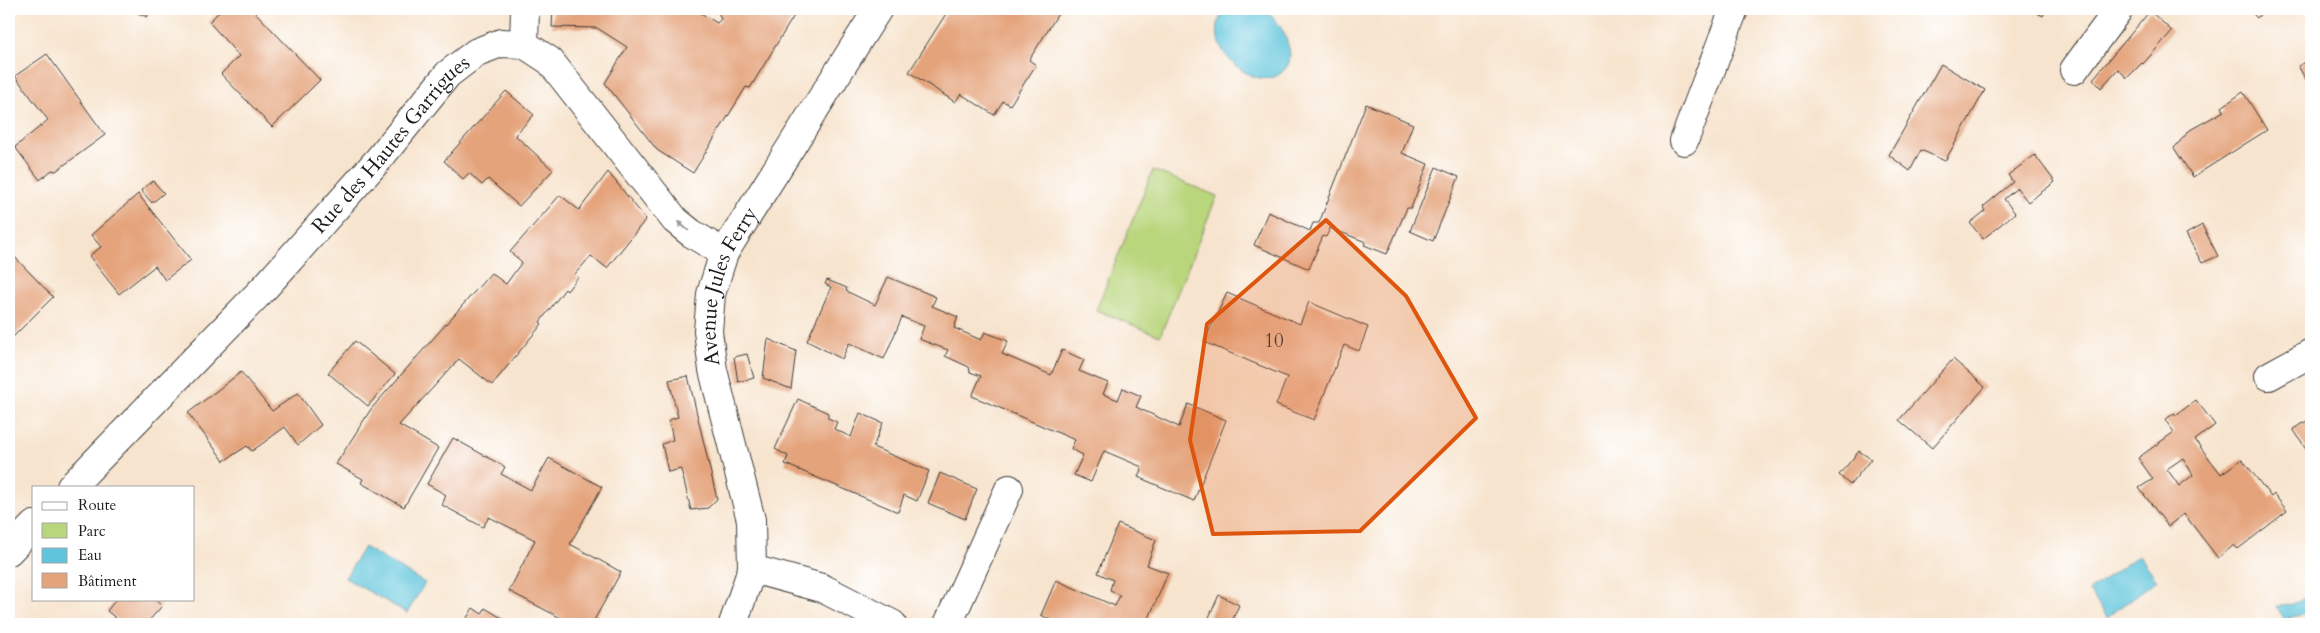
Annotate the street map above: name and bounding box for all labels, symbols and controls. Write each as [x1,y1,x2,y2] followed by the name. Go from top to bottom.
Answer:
[305,48,476,240] street label: Rue des Hautes Garrigues
[694,201,765,368] street label: Avenue Jules Ferry
[677,221,689,232] one-way arrow
[1264,328,1284,354] house number: 10
[32,486,195,600] legend
[78,495,116,515] text: Route
[78,521,106,541] text: Parc
[78,545,102,565] text: Eau
[78,571,137,591] text: Bâtiment

